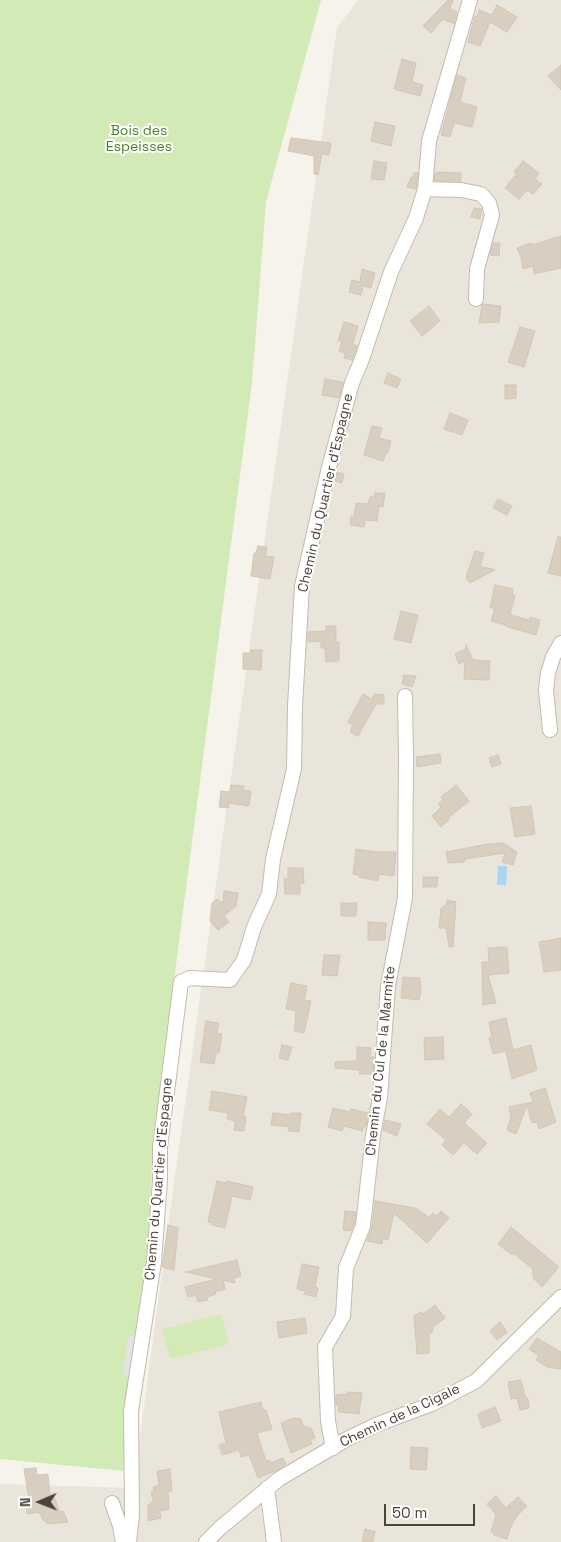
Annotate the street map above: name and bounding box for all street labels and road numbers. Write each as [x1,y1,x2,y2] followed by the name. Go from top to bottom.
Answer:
[295,392,357,594] street label: Chemin du Quartier d'Espagne
[363,965,399,1157] street label: Chemin du Cul de la Marmite
[142,1077,176,1281] street label: Chemin du Quartier d'Espagne
[337,1381,463,1451] street label: Chemin de la Cigale

